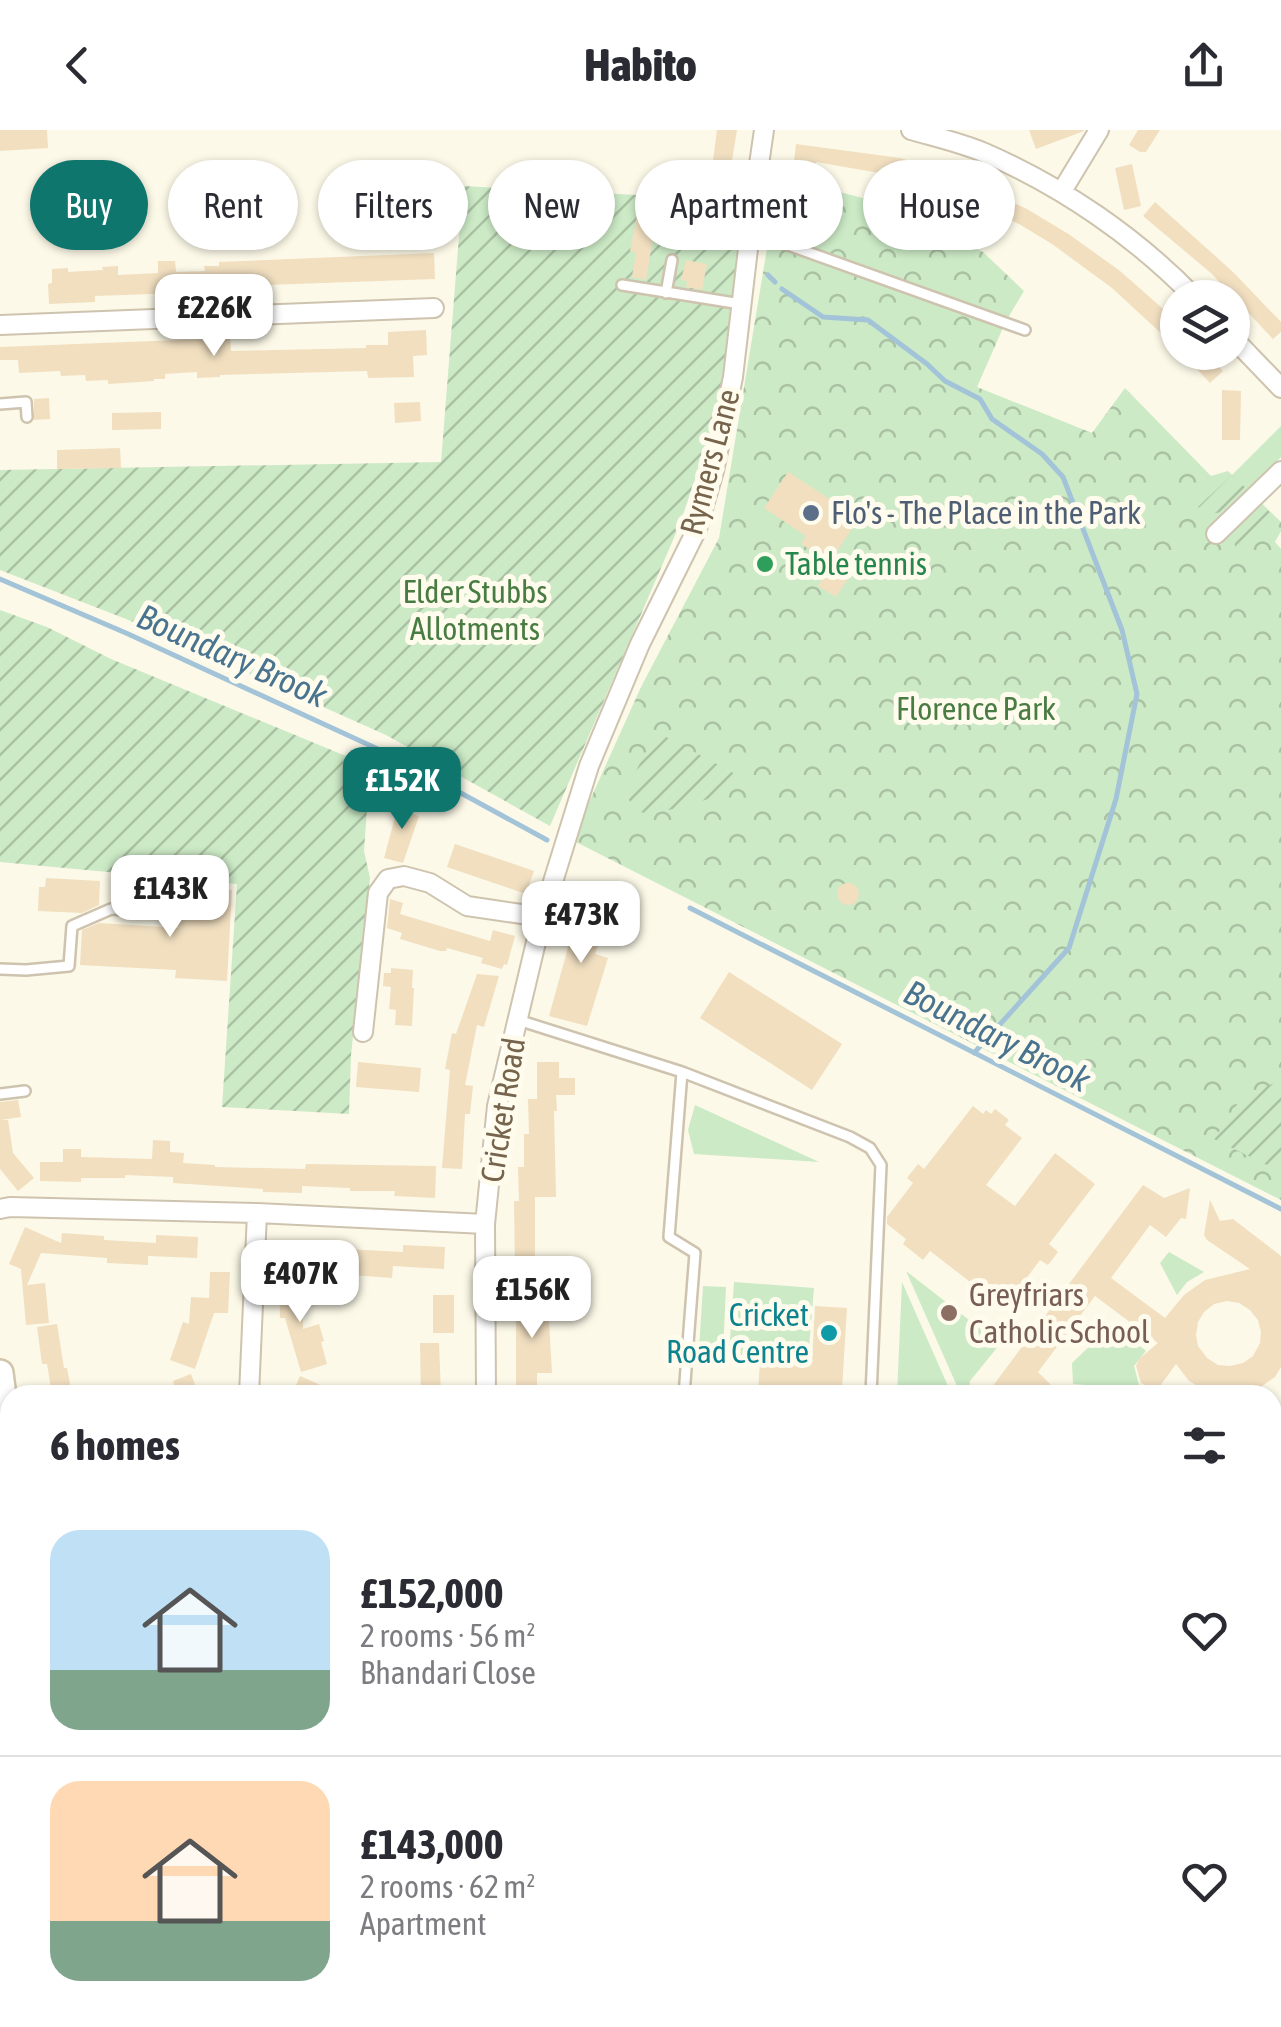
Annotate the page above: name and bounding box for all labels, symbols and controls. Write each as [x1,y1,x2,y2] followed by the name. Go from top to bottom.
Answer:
[50,38,105,93] icon: back
[1176,38,1231,93] icon: share
[584,39,697,91] text: Habito
[30,160,148,250] chip: Buy
[168,160,298,250] chip: Rent
[318,160,468,250] chip: Filters
[488,160,615,250] chip: New
[635,160,843,250] chip: Apartment
[863,160,1015,250] chip: House
[144,274,284,359] pin: £226K
[1160,280,1250,370] map controls
[1160,280,1250,370] button: layers
[177,288,251,325] text: £226K
[672,385,747,539] street label: Rymers Lane
[831,494,1141,531] place label: Flo's - The Place in the Park
[800,502,822,524] marker: Flo's - The Place in the Park
[785,545,927,582] place label: Table tennis
[754,553,776,575] marker: Table tennis
[402,573,548,647] park label: Elder Stubbs Allotments
[131,595,334,715] water label: Boundary Brook
[896,690,1056,727] park label: Florence Park
[332,747,472,832] pin: £152K
[365,761,439,798] text: £152K
[100,855,240,940] pin: £143K
[133,869,207,906] text: £143K
[511,881,651,966] pin: £473K
[544,895,618,932] text: £473K
[898,971,1098,1099] water label: Boundary Brook
[473,1035,532,1185] street label: Cricket Road
[230,1240,370,1325] pin: £407K
[263,1254,337,1291] text: £407K
[462,1256,602,1341] pin: £156K
[495,1270,569,1307] text: £156K
[969,1276,1150,1350] place label: Greyfriars Catholic School
[666,1296,809,1370] place label: Cricket Road Centre
[938,1302,960,1324] marker: Greyfriars Catholic School
[818,1322,840,1344] marker: Cricket Road Centre
[1177,1418,1232,1473] icon: filters
[50,1421,180,1469] text: 6 homes
[360,1569,504,1617] text: £152,000
[130,1570,250,1690] icon: home
[1177,1603,1232,1658] icon: heart
[360,1617,535,1654] text: 2 rooms · 56 m²
[360,1654,536,1691] text: Bhandari Close
[360,1820,504,1868] text: £143,000
[130,1821,250,1941] icon: home
[1177,1854,1232,1909] icon: heart
[360,1868,535,1905] text: 2 rooms · 62 m²
[360,1905,486,1942] text: Apartment

